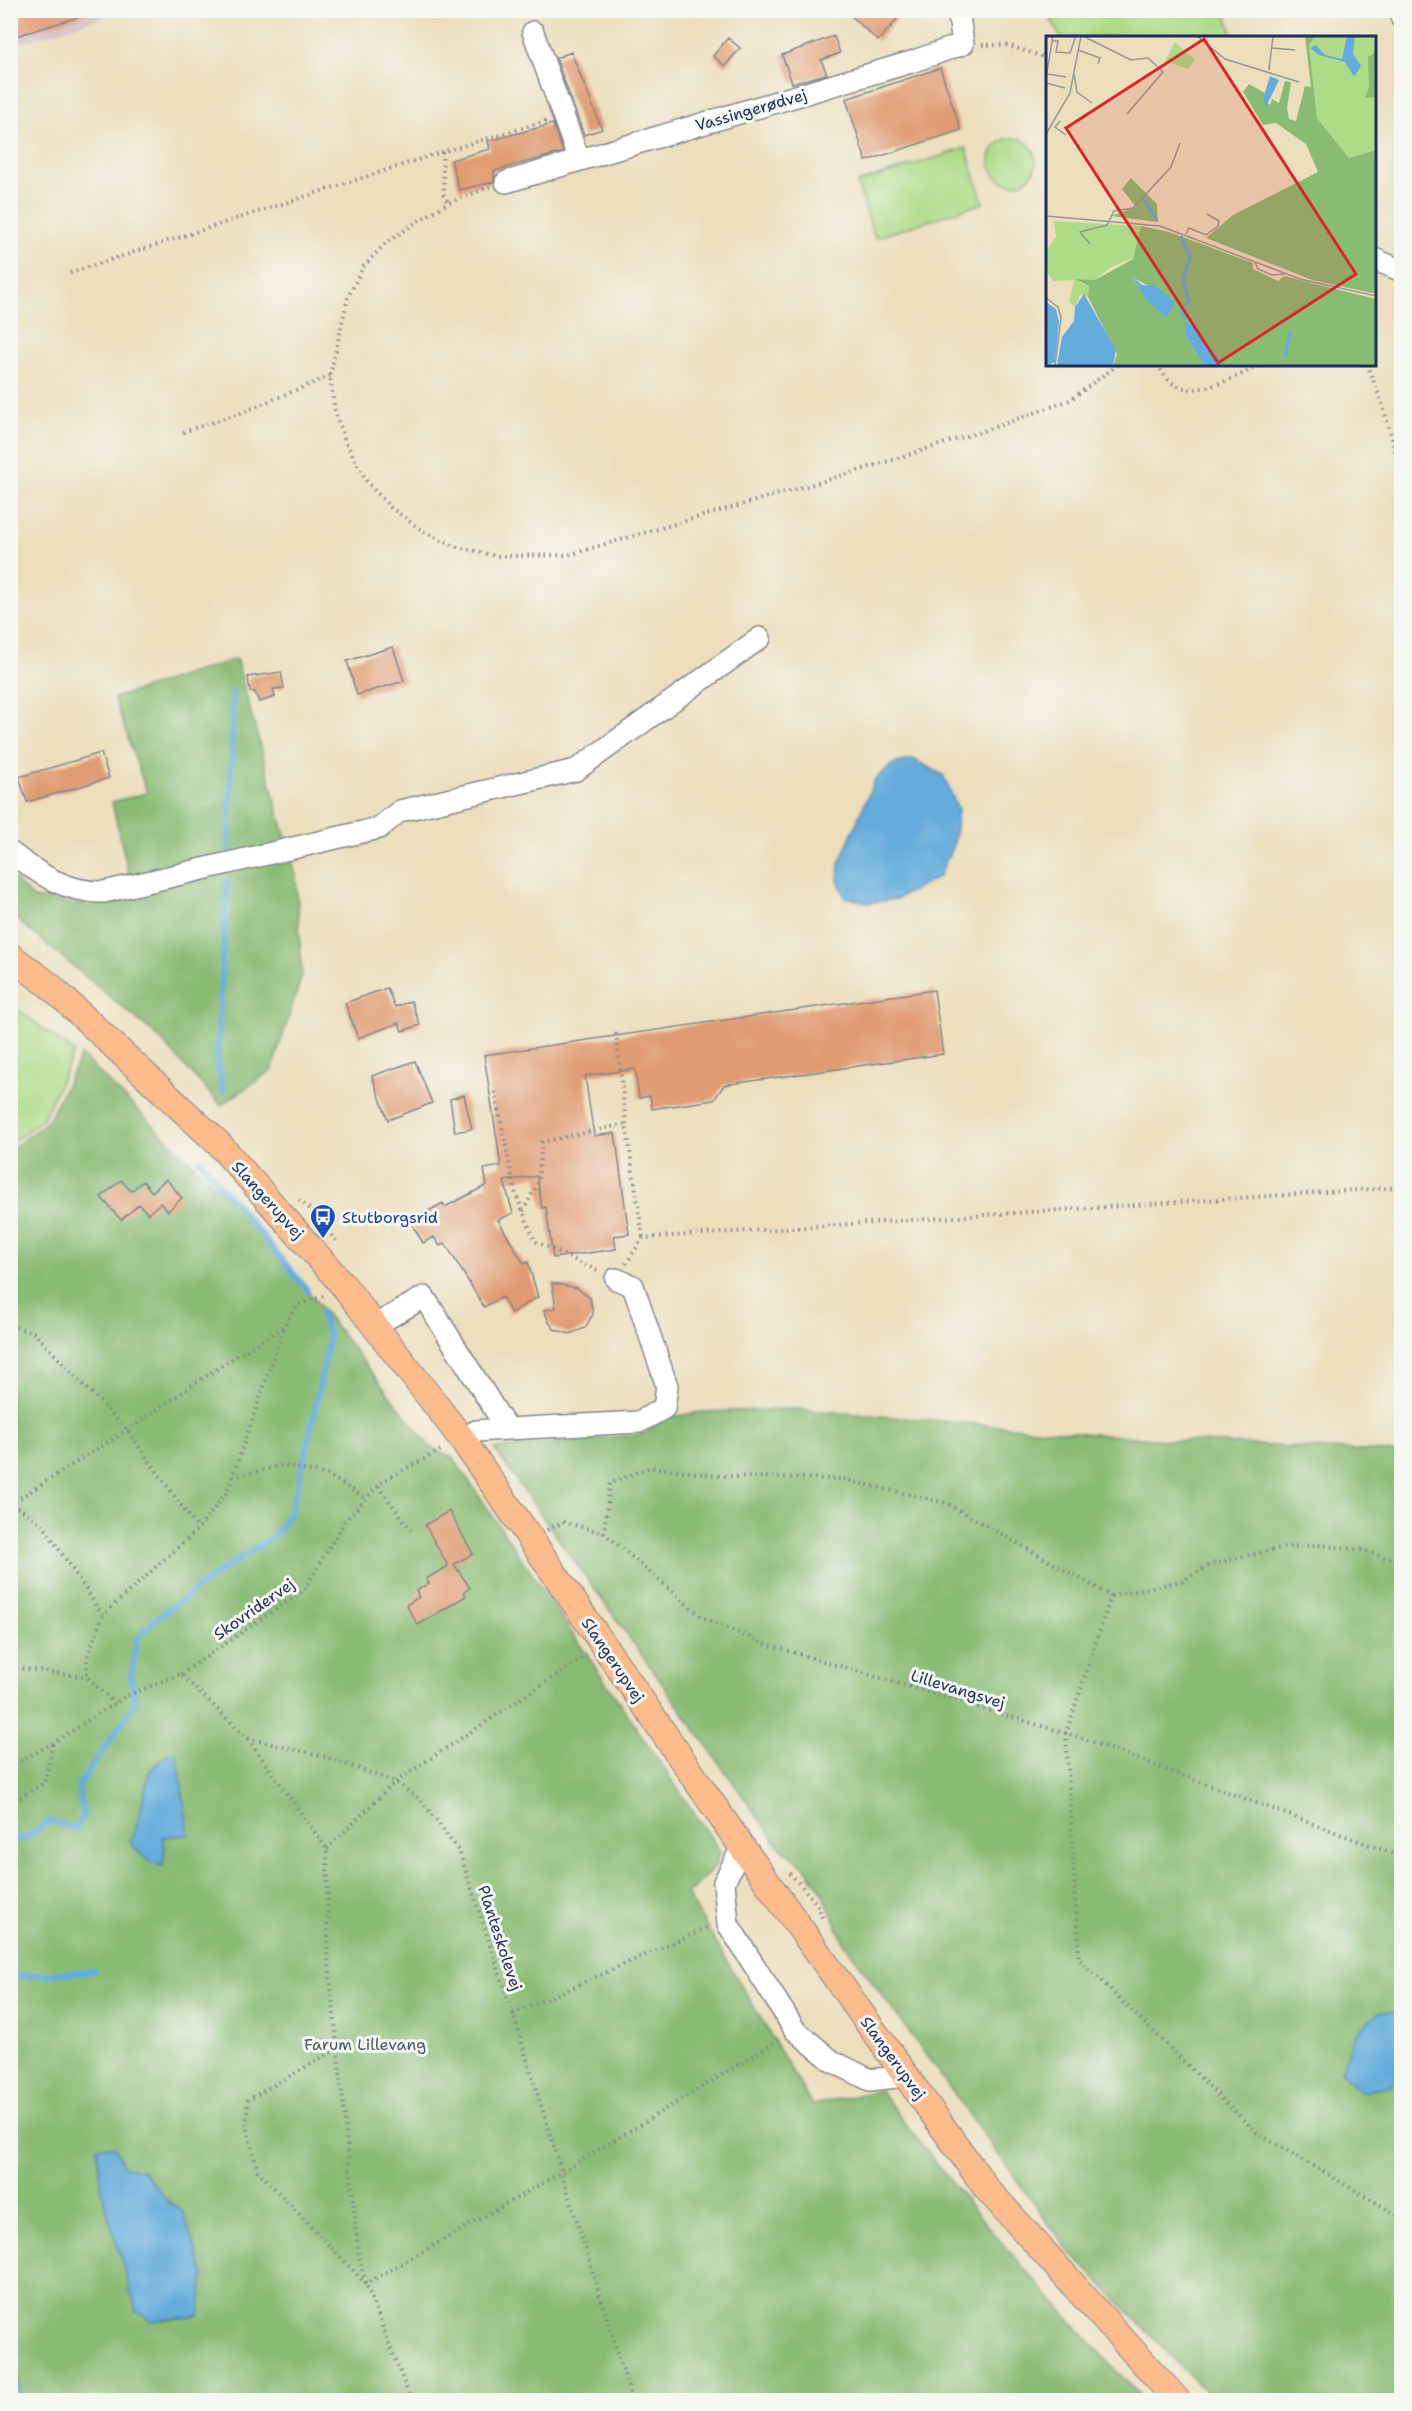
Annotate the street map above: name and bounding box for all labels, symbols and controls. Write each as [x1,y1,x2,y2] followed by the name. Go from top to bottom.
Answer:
[1046,36,1376,366] inset map
[693,84,809,136] street label: Vassingerødvej
[227,1157,309,1243] street label: Slangerupvej
[308,1202,338,1240] bus stop icon: Stutborgsrid
[342,1207,438,1228] place label: Stutborgsrid
[209,1573,299,1645] street label: Skovridervej
[577,1613,649,1707] street label: Slangerupvej
[908,1665,1008,1713] street label: Lillevangsvej
[473,1883,527,1993] street label: Planteskolevej
[856,2012,930,2104] street label: Slangerupvej
[304,2034,426,2055] park label: Farum Lillevang

